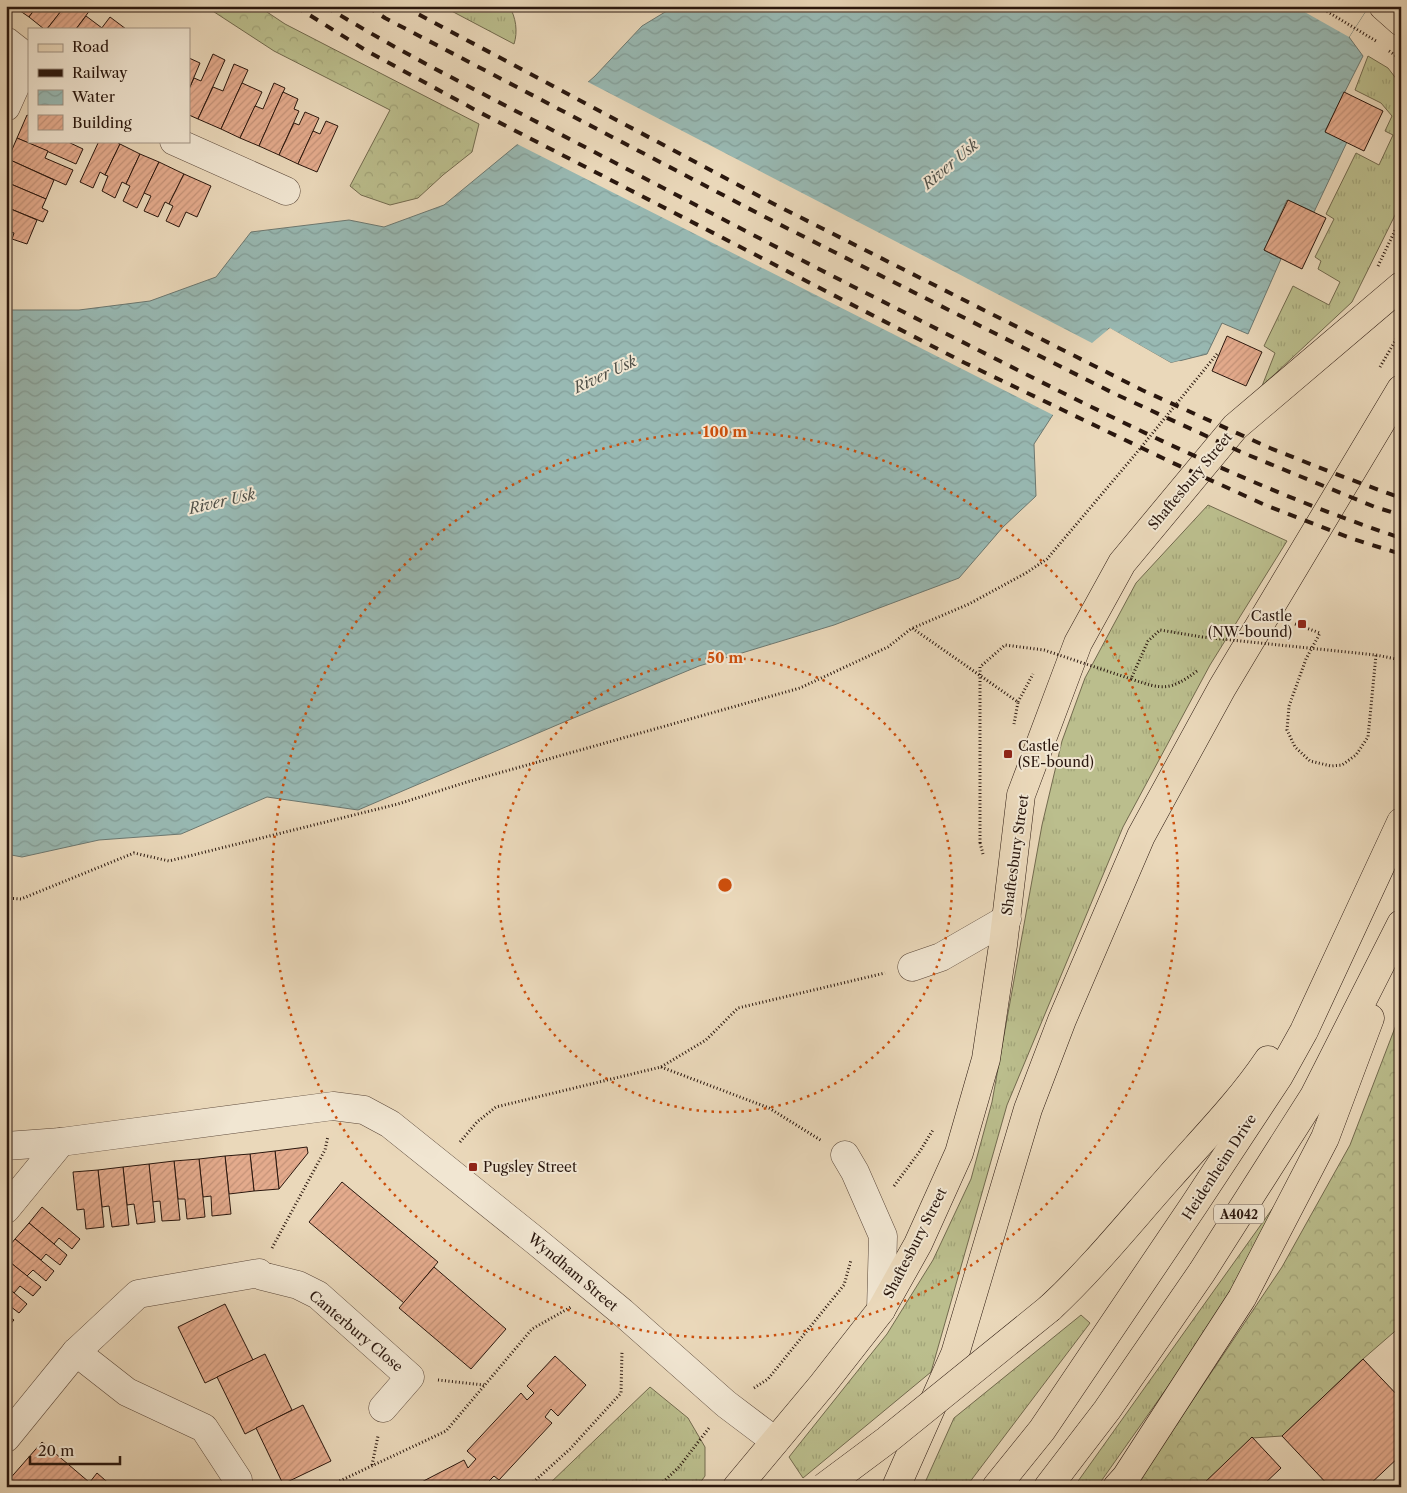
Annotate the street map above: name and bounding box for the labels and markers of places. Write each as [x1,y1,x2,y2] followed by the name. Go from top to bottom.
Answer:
[1208,607,1292,641] place label: Castle (NW-bound)
[1296,618,1308,630] marker: Castle (NW-bound)
[1018,737,1094,771] place label: Castle (SE-bound)
[1002,748,1014,760] marker: Castle (SE-bound)
[716,876,734,894] centre of rings
[483,1158,577,1176] place label: Pugsley Street
[467,1161,479,1173] marker: Pugsley Street

